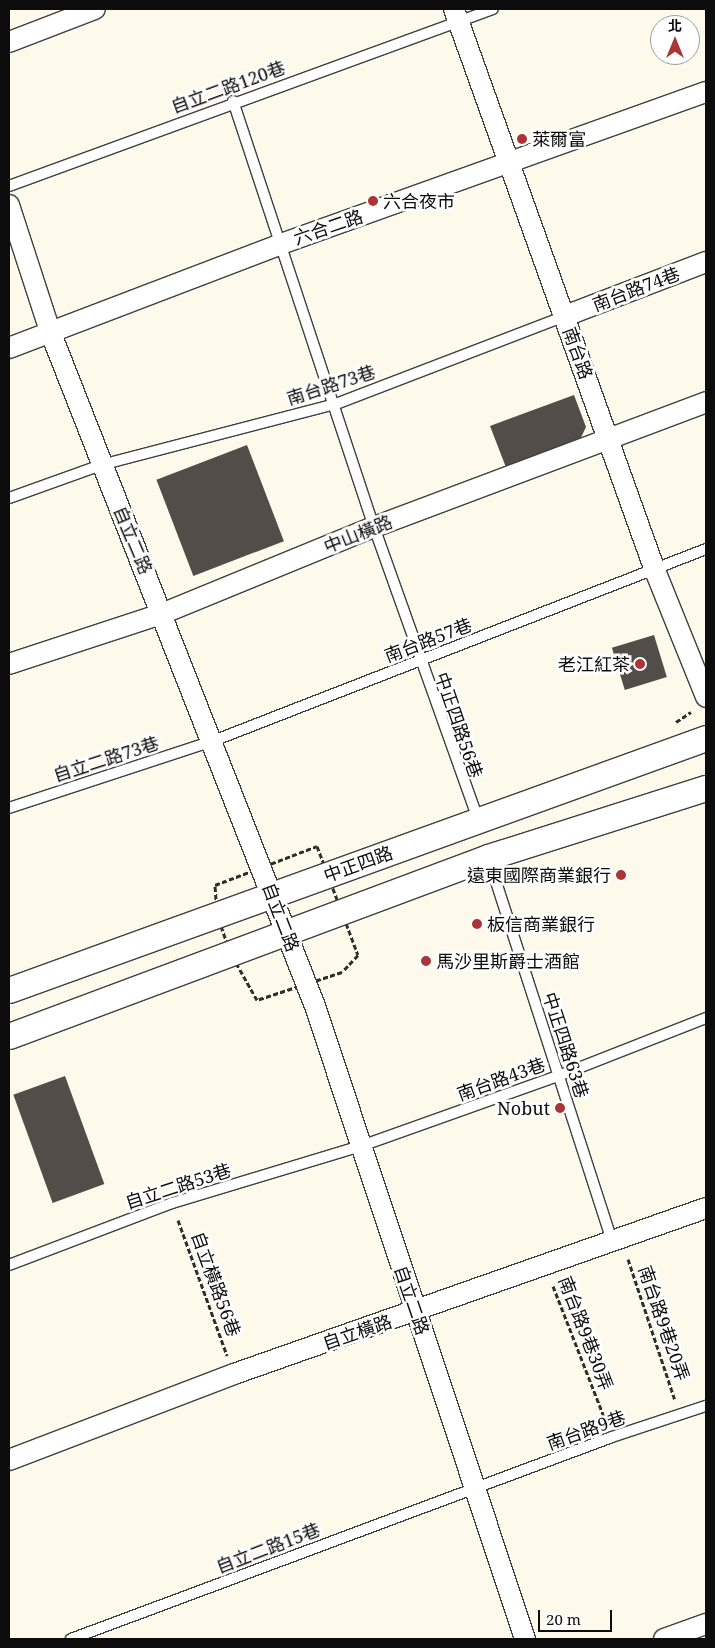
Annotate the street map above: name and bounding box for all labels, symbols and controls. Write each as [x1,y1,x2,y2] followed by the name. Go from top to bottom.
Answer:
[650,15,700,65] north arrow
[668,16,682,35] text: 北
[168,56,288,118] street label: 自立二路120巷
[532,128,586,150] place label: 萊爾富
[516,133,528,145] marker: 萊爾富
[383,190,455,212] place label: 六合夜市
[367,195,379,207] marker: 六合夜市
[290,205,366,249] street label: 六合二路
[589,262,683,316] street label: 南台路74巷
[559,324,597,382] street label: 南台路
[284,360,378,410] street label: 南台路73巷
[109,503,157,577] street label: 自立二路
[321,511,395,557] street label: 中山橫路
[381,613,475,667] street label: 南台路57巷
[558,653,630,675] place label: 老江紅茶
[634,658,646,670] marker: 老江紅茶
[431,669,487,781] street label: 中正四路56巷
[50,732,162,786] street label: 自立二路73巷
[320,842,396,886] street label: 中正四路
[467,864,611,886] place label: 遠東國際商業銀行
[615,869,627,881] marker: 遠東國際商業銀行
[258,880,304,954] street label: 自立二路
[487,913,595,935] place label: 板信商業銀行
[471,918,483,930] marker: 板信商業銀行
[436,950,580,972] place label: 馬沙里斯爵士酒館
[420,955,432,967] marker: 馬沙里斯爵士酒館
[539,989,593,1101] street label: 中正四路63巷
[454,1053,548,1105] street label: 南台路43巷
[497,1097,550,1119] place label: Nobut
[554,1102,566,1114] marker: Nobut
[122,1159,234,1213] street label: 自立二路53巷
[187,1229,245,1339] street label: 自立橫路56巷
[390,1262,434,1338] street label: 自立二路
[634,1263,694,1383] street label: 南台路9巷20弄
[554,1273,618,1393] street label: 南台路9巷30弄
[319,1310,395,1354] street label: 自立橫路
[544,1406,628,1454] street label: 南台路9巷
[213,1518,323,1578] street label: 自立二路15巷
[540,1600,614,1632] scale bar
[546,1609,581,1629] text: 20 m

